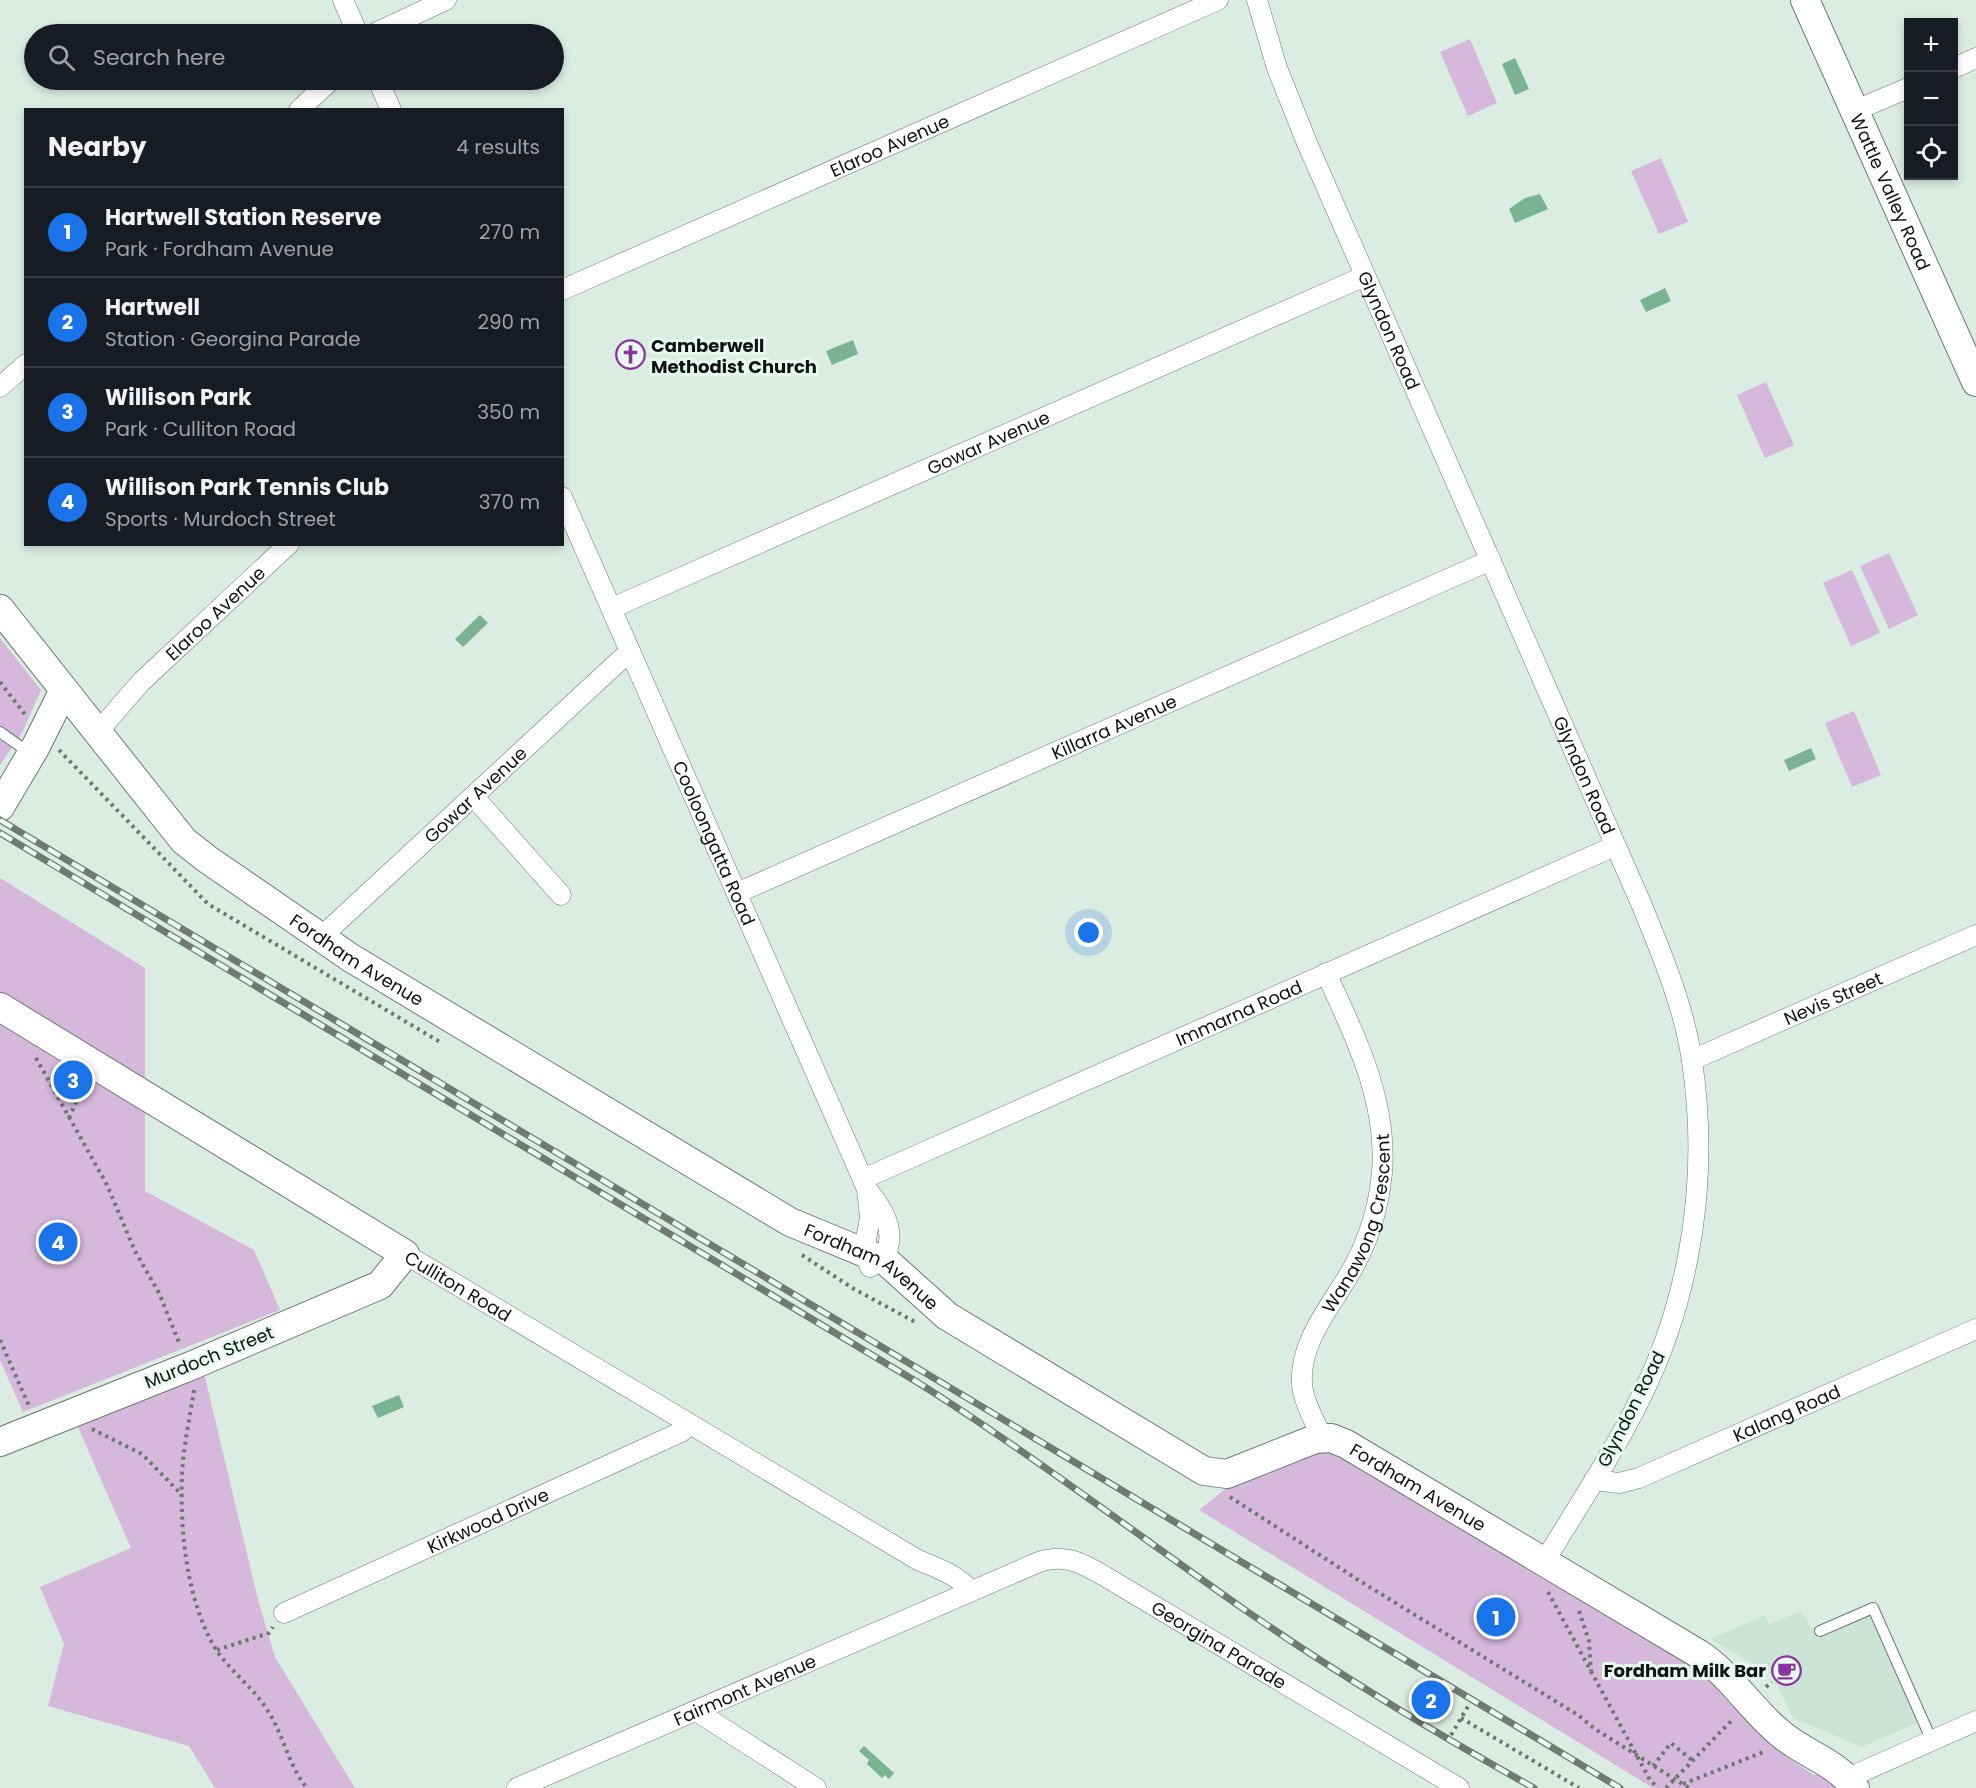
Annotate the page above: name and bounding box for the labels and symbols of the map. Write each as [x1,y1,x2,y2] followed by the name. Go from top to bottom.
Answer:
[826,108,953,183] street label: Elaroo Avenue
[1845,109,1937,274] street label: Wattle Valley Road
[1352,267,1426,393] street label: Glyndon Road
[651,333,817,379] place label: Camberwell Methodist Church
[614,339,646,371] church icon: Camberwell Methodist Church
[923,404,1053,480] street label: Gowar Avenue
[160,560,270,666] street label: Elaroo Avenue
[1047,688,1180,765] street label: Killarra Avenue
[1548,712,1622,838] street label: Glyndon Road
[418,740,532,848] street label: Gowar Avenue
[667,757,762,929] street label: Cooloongatta Road
[285,907,429,1012] street label: Fordham Avenue
[1074,918,1103,947] your location
[1780,965,1886,1031] street label: Nevis Street
[1172,974,1306,1052] street label: Immarna Road
[54,1058,92,1102] pin: 3
[1316,1133,1395,1318] street label: Wanawong Crescent
[801,1217,944,1315] street label: Fordham Avenue
[38,1220,78,1264] pin: 4
[400,1244,516,1327] street label: Culliton Road
[141,1320,277,1394] street label: Murdoch Street
[1591,1347,1671,1471] street label: Glyndon Road
[1729,1378,1844,1447] street label: Kalang Road
[1345,1437,1491,1537] street label: Fordham Avenue
[423,1481,553,1559] street label: Kirkwood Drive
[1476,1594,1516,1640] pin: 1
[1147,1595,1291,1695] street label: Georgina Parade
[669,1648,820,1731] street label: Fairmont Avenue
[1771,1654,1803,1686] cafe icon: Fordham Milk Bar
[1604,1658,1766,1683] place label: Fordham Milk Bar
[1412,1678,1450,1722] pin: 2

